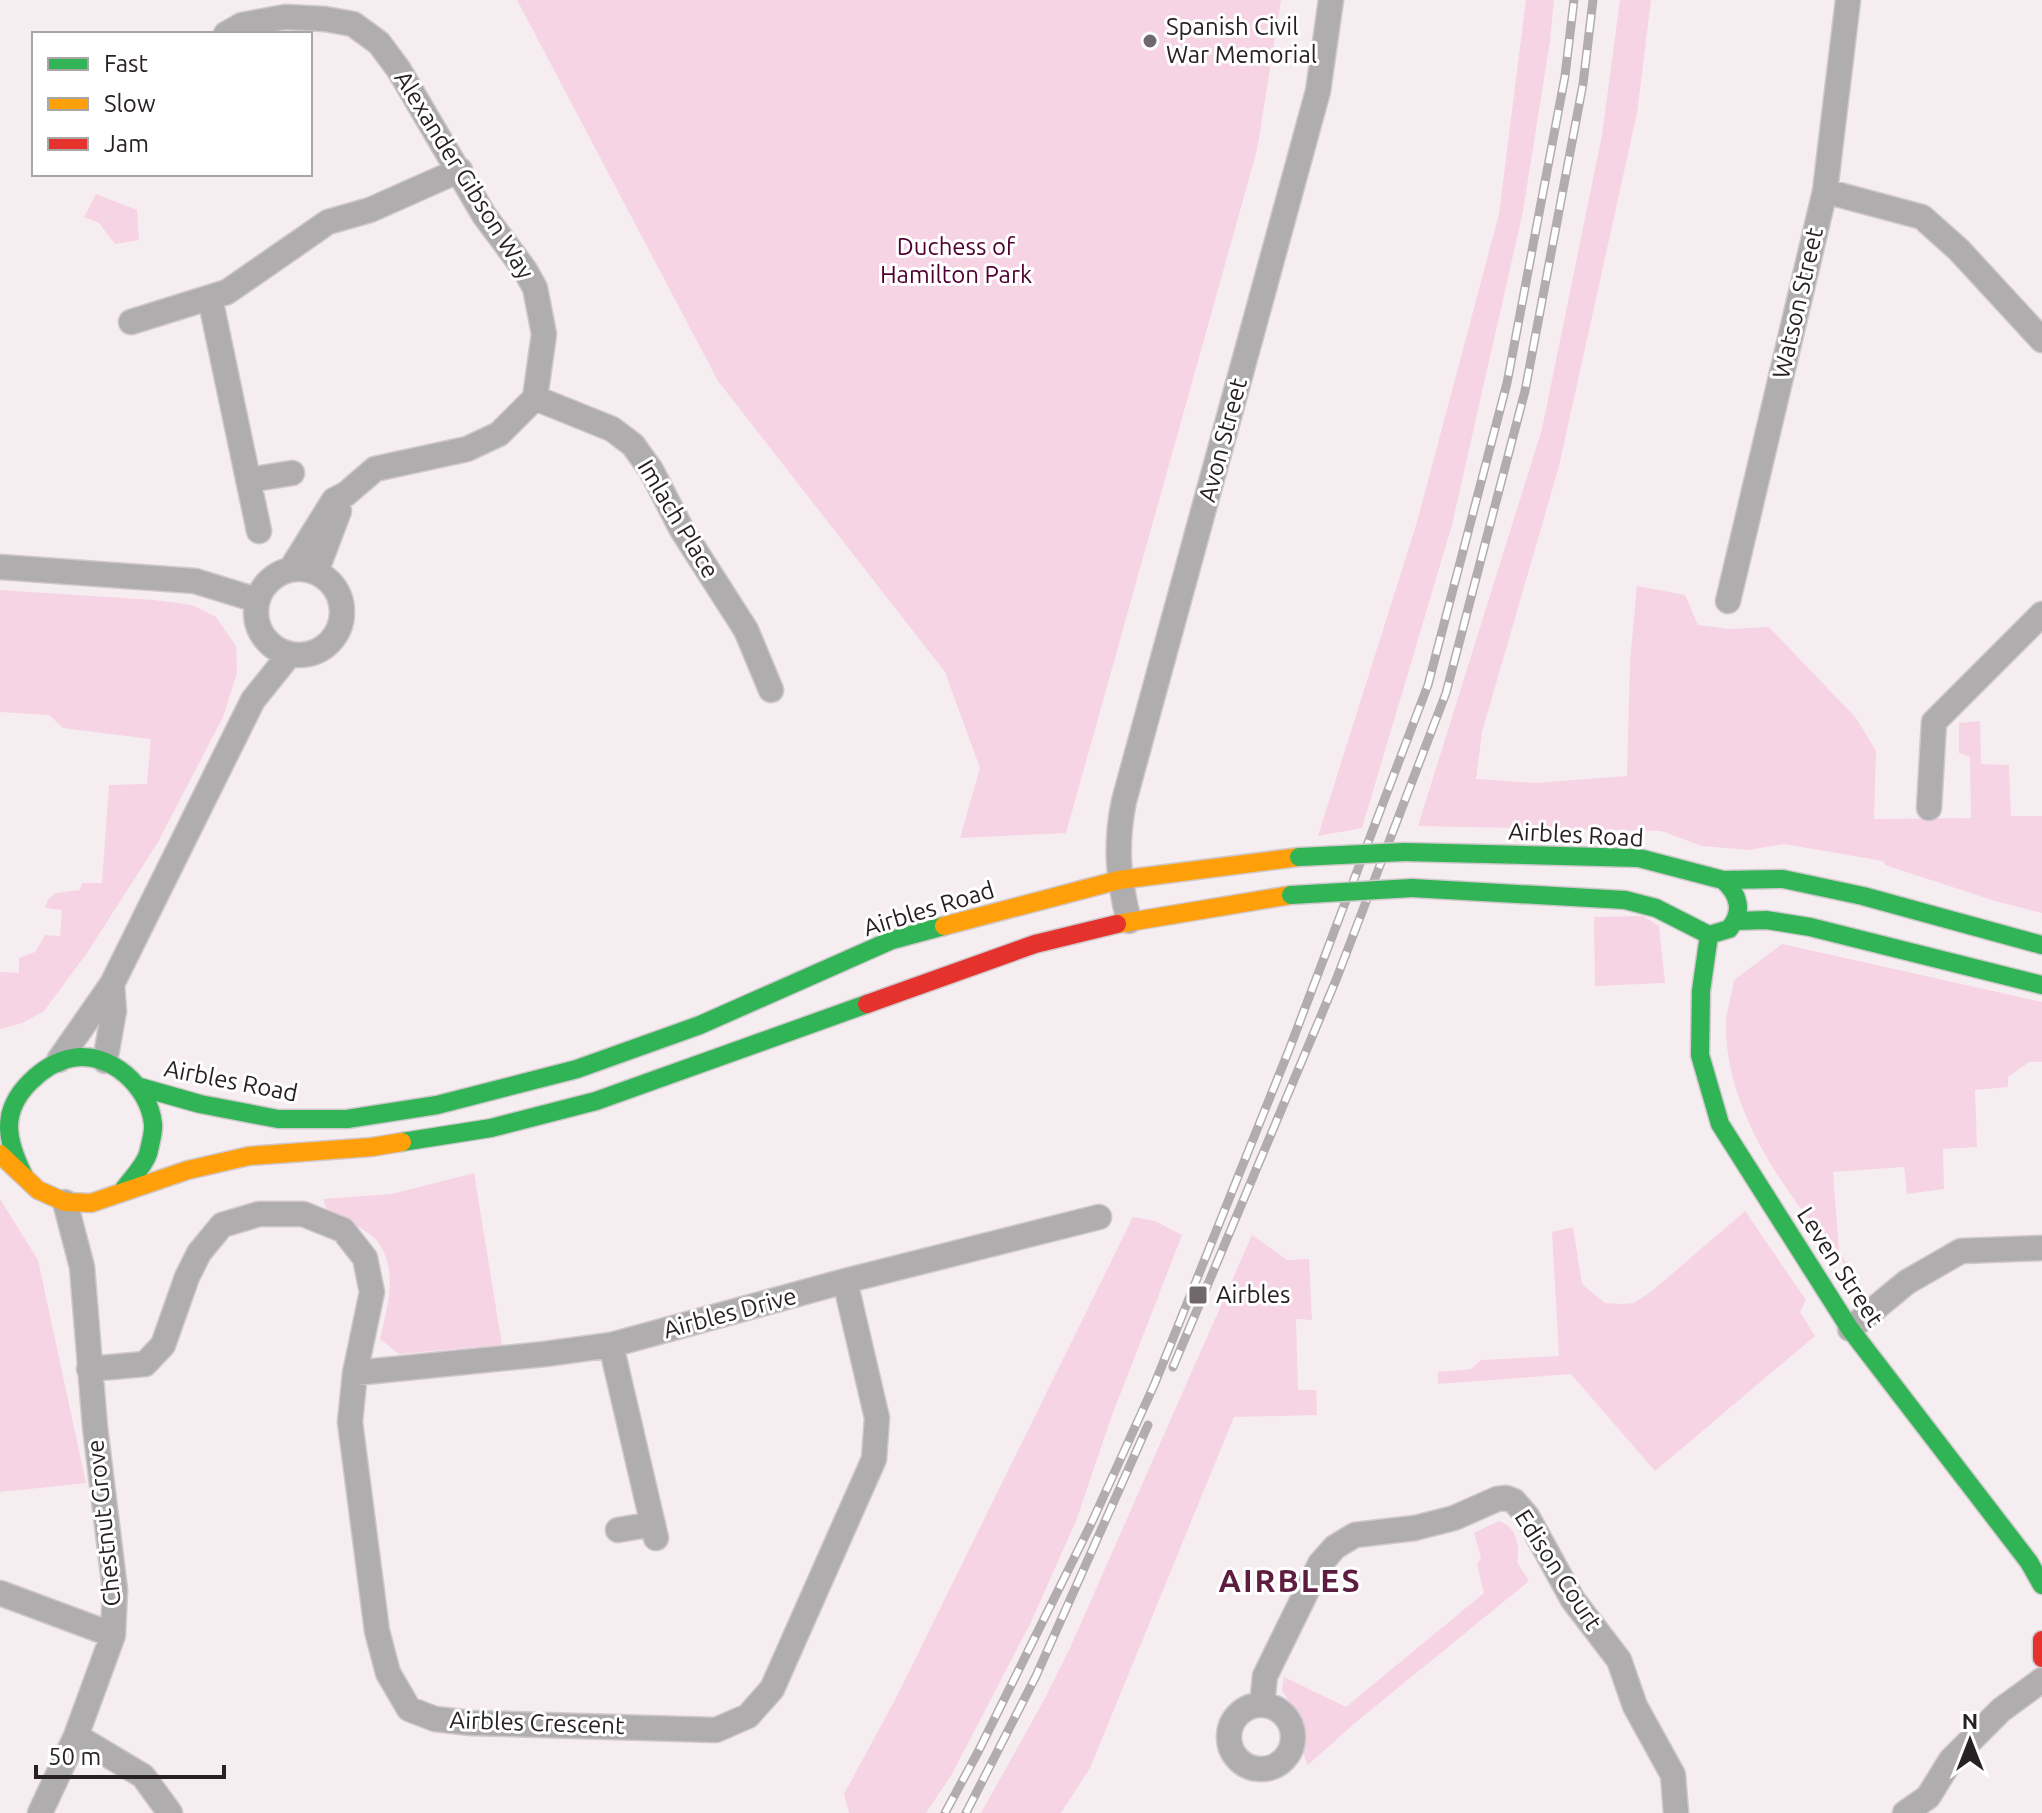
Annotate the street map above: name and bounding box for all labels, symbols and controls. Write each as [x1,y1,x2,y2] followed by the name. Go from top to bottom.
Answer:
[1166,13,1317,68] place label: Spanish Civil War Memorial
[32,32,312,176] legend
[1141,32,1159,50] marker: Spanish Civil War Memorial
[104,50,148,77] text: Fast
[389,66,540,284] street label: Alexander Gibson Way
[104,90,156,117] text: Slow
[104,130,149,157] text: Jam
[1767,224,1828,381] street label: Watson Street
[880,233,1032,288] park label: Duchess of Hamilton Park
[1193,374,1252,505] street label: Avon Street
[633,455,724,583] street label: Imlach Place
[1508,817,1644,852] street label: Airbles Road
[860,876,998,941] street label: Airbles Road
[162,1054,300,1107] street label: Airbles Road
[1792,1202,1889,1332] street label: Leven Street
[1216,1281,1291,1308] place label: Airbles
[660,1282,799,1343] street label: Airbles Drive
[1187,1284,1209,1306] marker: Airbles
[81,1438,126,1608] street label: Chestnut Grove
[1510,1505,1608,1635] street label: Edison Court
[1218,1562,1362,1598] district label: AIRBLES
[1930,1701,2010,1781] north arrow
[449,1706,625,1739] street label: Airbles Crescent
[1962,1708,1978,1733] text: N
[36,1729,224,1779] scale bar
[48,1743,101,1770] text: 50 m

